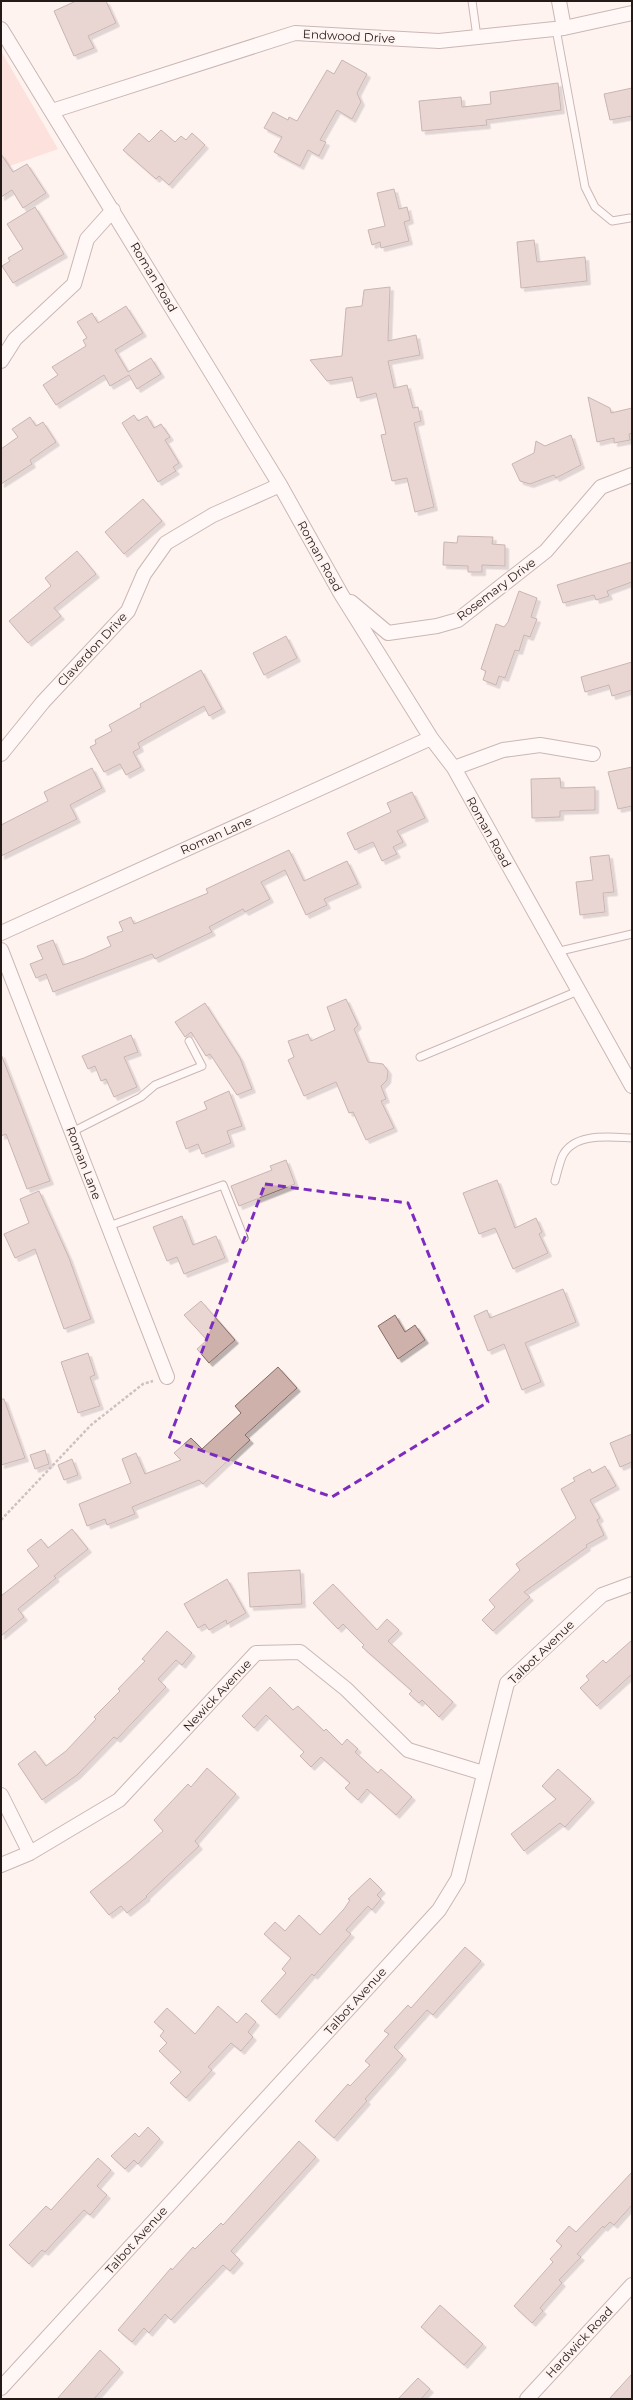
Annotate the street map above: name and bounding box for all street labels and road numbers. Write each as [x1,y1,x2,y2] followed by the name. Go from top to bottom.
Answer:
[302,26,396,46] street label: Endwood Drive
[127,239,181,315] street label: Roman Road
[294,518,346,594] street label: Roman Road
[454,554,538,624] street label: Rosemary Drive
[54,609,130,689] street label: Claverdon Drive
[463,794,515,870] street label: Roman Road
[178,813,254,857] street label: Roman Lane
[63,1124,105,1202] street label: Roman Lane
[505,1617,577,1687] street label: Talbot Avenue
[180,1656,254,1734] street label: Newick Avenue
[321,1964,389,2038] street label: Talbot Avenue
[102,2203,170,2277] street label: Talbot Avenue
[542,2303,616,2381] street label: Hardwick Road

